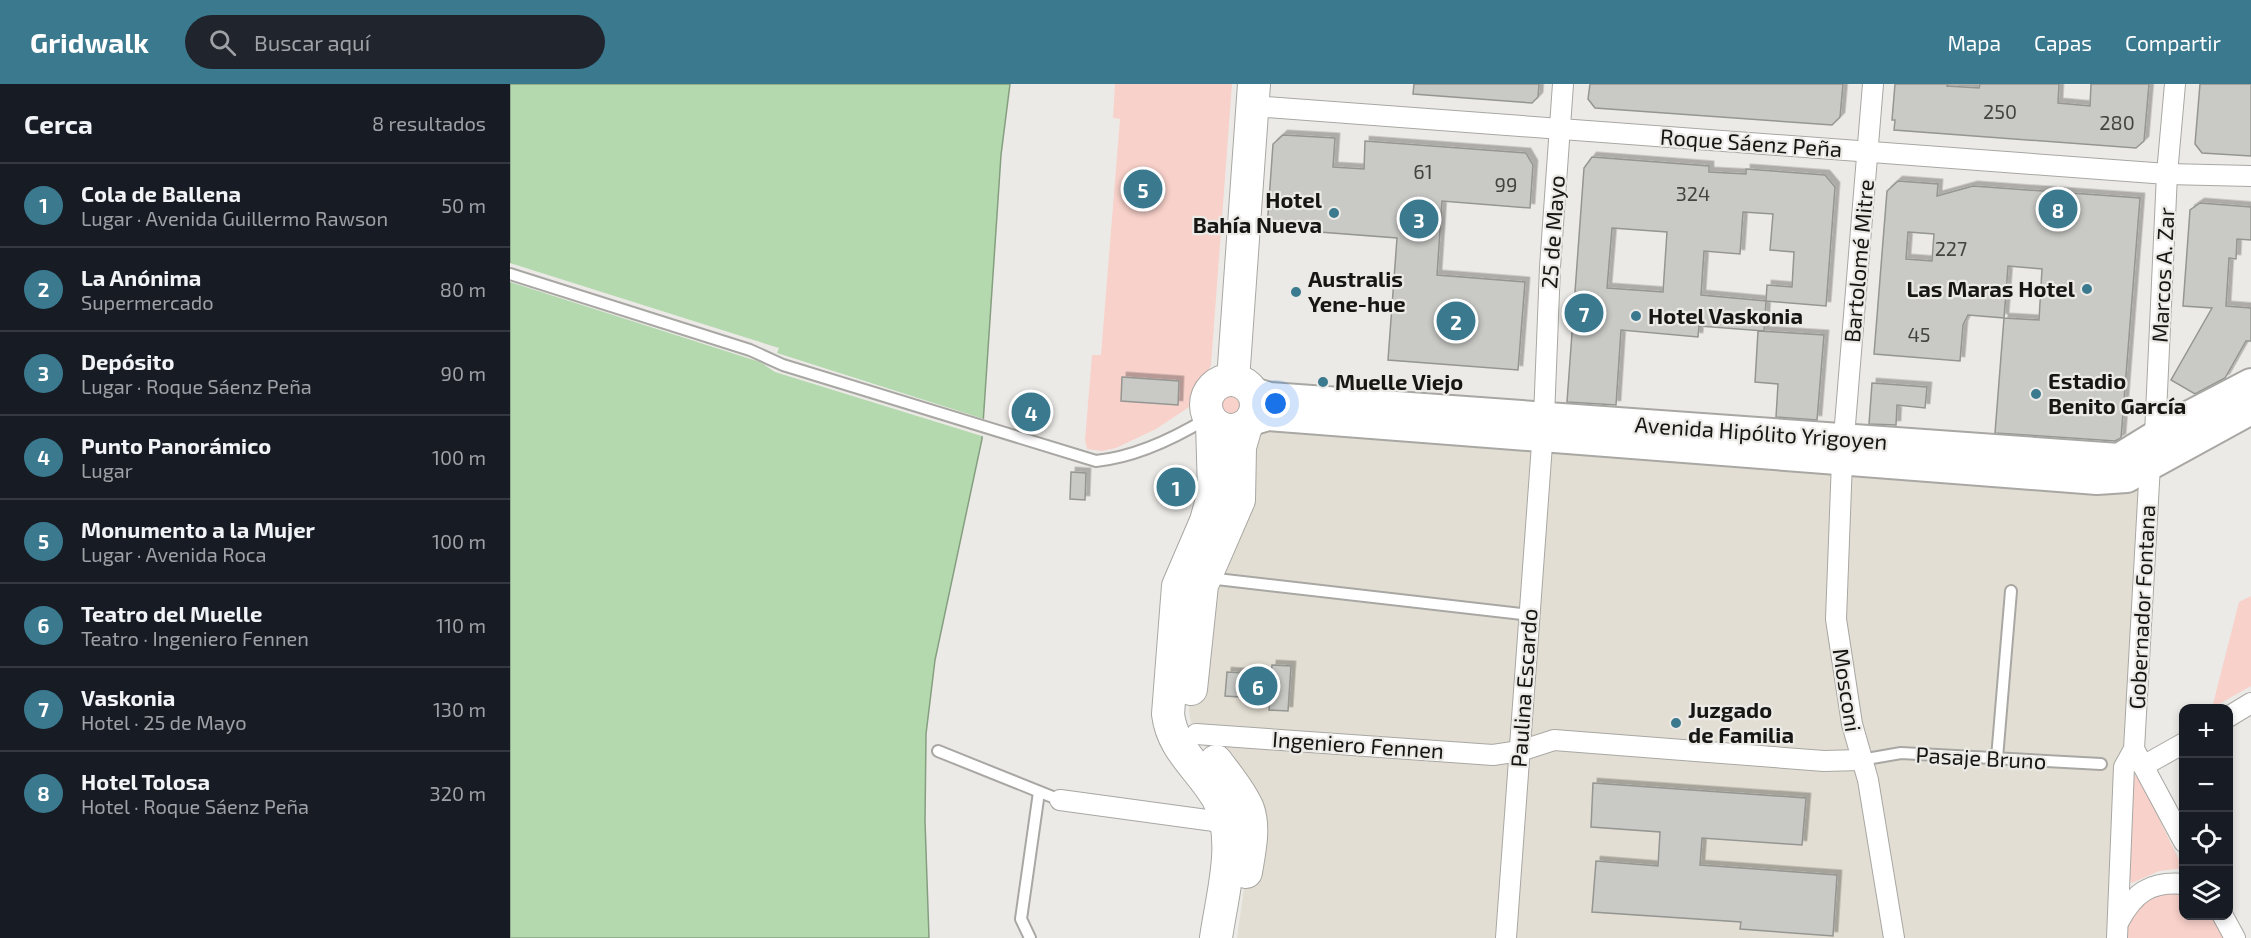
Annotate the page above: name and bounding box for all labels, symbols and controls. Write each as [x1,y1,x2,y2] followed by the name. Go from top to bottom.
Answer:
[185,15,605,69] search box
[30,25,149,59] text: Gridwalk
[206,26,239,59] icon: search
[254,29,370,55] text: Buscar aquí
[1947,30,2001,55] text: Mapa
[2034,30,2092,55] text: Capas
[2125,30,2221,55] text: Compartir
[1983,99,2017,123] house number: 250
[24,108,93,139] text: Cerca
[2099,110,2135,134] house number: 280
[372,111,486,135] text: 8 resultados
[1659,123,1843,161] street label: Roque Sáenz Peña
[1413,159,1433,183] house number: 61
[1124,166,1162,212] pin: 5
[1495,172,1517,196] house number: 99
[1535,174,1569,290] street label: 25 de Mayo
[1838,178,1878,344] street label: Bartolomé Mitre
[81,180,241,206] text: Cola de Ballena
[1676,181,1710,205] house number: 324
[1193,186,1323,237] place label: Hotel Bahía Nueva
[2038,186,2078,232] pin: 8
[39,193,48,217] text: 1
[441,193,486,217] text: 50 m
[1400,196,1438,242] pin: 3
[81,206,388,230] text: Lugar · Avenida Guillermo Rawson
[1327,206,1341,220] marker: Hotel Bahía Nueva
[2145,206,2179,343] street label: Marcos A. Zar
[1935,236,1967,260] house number: 227
[81,264,201,290] text: La Anónima
[1308,265,1406,316] place label: Australis Yene-hue
[1906,275,2076,301] place label: Las Maras Hotel
[38,277,49,301] text: 2
[440,277,486,301] text: 80 m
[2080,282,2094,296] marker: Las Maras Hotel
[1289,285,1303,299] marker: Australis Yene-hue
[81,290,214,314] text: Supermercado
[1564,290,1604,336] pin: 7
[1436,298,1476,344] pin: 2
[1648,302,1803,328] place label: Hotel Vaskonia
[1629,309,1643,323] marker: Hotel Vaskonia
[1907,322,1931,346] house number: 45
[81,348,174,374] text: Depósito
[38,361,49,385] text: 3
[441,361,486,385] text: 90 m
[2048,367,2186,418] place label: Estadio Benito García
[1335,368,1463,394] place label: Muelle Viejo
[81,374,312,398] text: Lugar · Roque Sáenz Peña
[1316,375,1330,389] marker: Muelle Viejo
[2029,387,2043,401] marker: Estadio Benito García
[1261,389,1290,418] your location
[1012,390,1050,434] pin: 4
[1634,410,1888,454] street label: Avenida Hipólito Yrigoyen
[81,432,271,458] text: Punto Panorámico
[37,445,50,469] text: 4
[432,445,486,469] text: 100 m
[81,458,133,482] text: Lugar
[1156,464,1196,510] pin: 1
[2123,504,2159,710] street label: Gobernador Fontana
[81,516,315,542] text: Monumento a la Mujer
[38,529,49,553] text: 5
[432,529,486,553] text: 100 m
[81,542,267,566] text: Lugar · Avenida Roca
[81,600,262,626] text: Teatro del Muelle
[1504,608,1542,768] street label: Paulina Escardo
[38,613,49,637] text: 6
[436,613,486,637] text: 110 m
[81,626,309,650] text: Teatro · Ingeniero Fennen
[1829,646,1867,734] street label: Mosconi
[1238,664,1278,708] pin: 6
[81,684,175,710] text: Vaskonia
[1688,696,1794,747] place label: Juzgado de Familia
[38,697,49,721] text: 7
[433,697,486,721] text: 130 m
[2179,704,2233,920] map controls
[2179,704,2233,758] button: +
[81,710,247,734] text: Hotel · 25 de Mayo
[1669,716,1683,730] marker: Juzgado de Familia
[1271,725,1445,763] street label: Ingeniero Fennen
[1915,741,2047,774] street label: Pasaje Bruno
[2179,758,2233,812] button: −
[81,768,210,794] text: Hotel Tolosa
[37,781,50,805] text: 8
[430,781,486,805] text: 320 m
[81,794,309,818] text: Hotel · Roque Sáenz Peña
[2179,812,2233,866] button: locate
[2179,866,2233,920] button: layers

